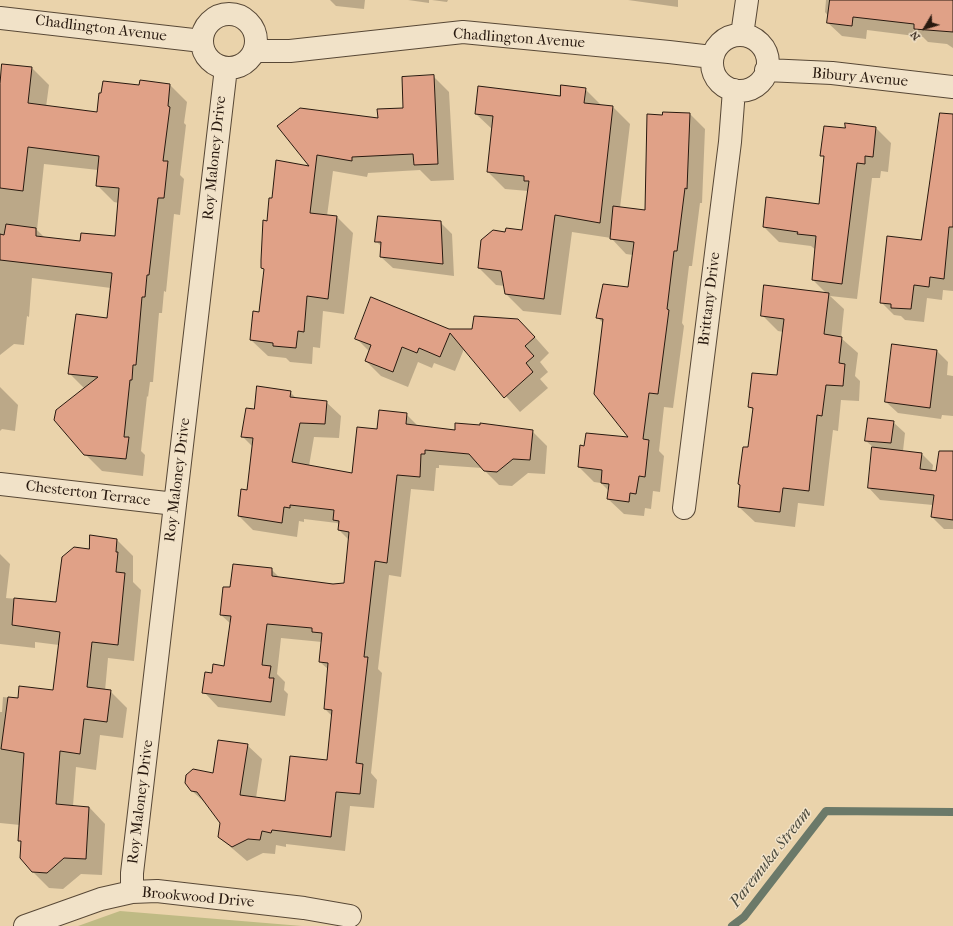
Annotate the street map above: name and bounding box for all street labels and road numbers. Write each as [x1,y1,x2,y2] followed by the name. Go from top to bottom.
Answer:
[34,12,168,46] street label: Chadlington Avenue
[452,25,586,53] street label: Chadlington Avenue
[811,65,909,91] street label: Bibury Avenue
[200,95,230,221] street label: Roy Maloney Drive
[695,251,725,347] street label: Brittany Drive
[161,417,195,543] street label: Roy Maloney Drive
[25,477,151,511] street label: Chesterton Terrace
[124,739,158,865] street label: Roy Maloney Drive
[141,884,255,912] street label: Brookwood Drive

